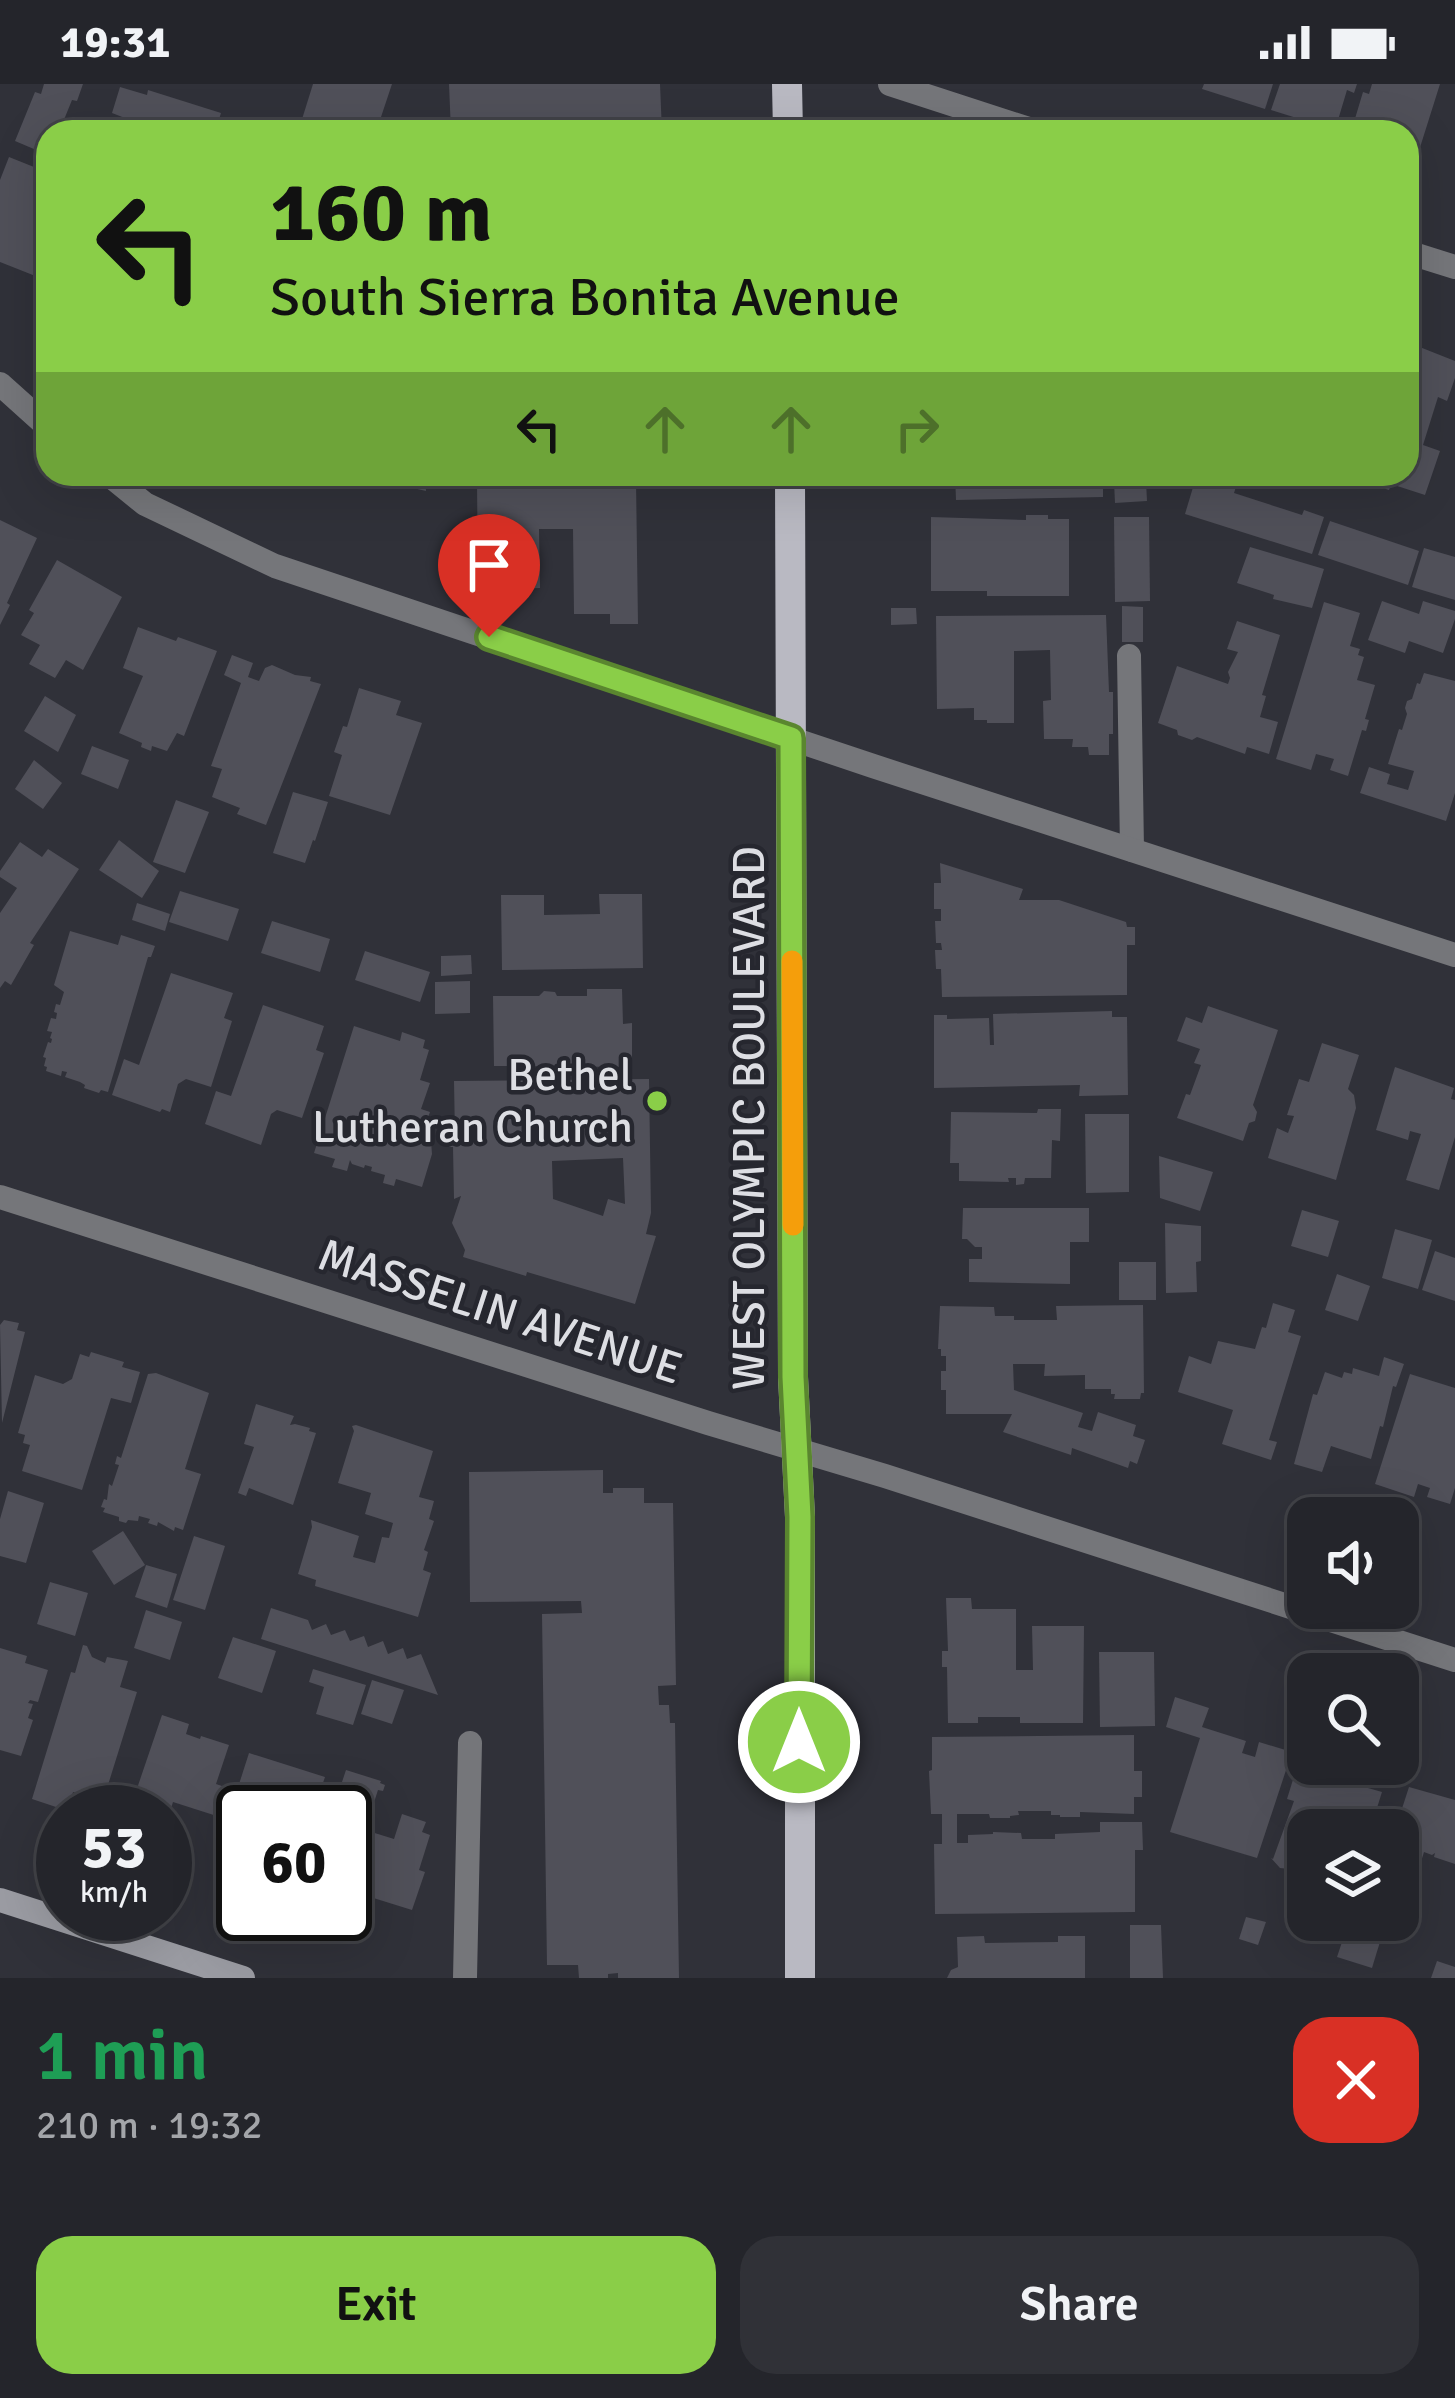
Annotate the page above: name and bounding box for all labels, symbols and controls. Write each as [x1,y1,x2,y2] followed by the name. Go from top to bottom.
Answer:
[60,15,170,70] text: 19:31
[270,161,492,265] text: 160 m
[72,168,228,324] icon: left
[270,264,900,331] text: South Sierra Bonita Avenue
[506,396,572,462] icon: left
[632,396,698,462] icon: ahead
[758,396,824,462] icon: ahead
[884,396,950,462] icon: right
[438,514,540,637] pin
[456,532,522,598] icon: arrive
[722,846,777,1390] street label: WEST OLYMPIC BOULEVARD
[312,1048,633,1155] place label: Bethel Lutheran Church
[644,1088,670,1114] marker: Bethel Lutheran Church
[311,1227,689,1397] street label: MASSELIN AVENUE
[1287,1497,1419,1941] map controls
[1287,1497,1419,1629] button: sound
[1287,1653,1419,1785] button: search
[736,1679,862,1805] position arrow
[216,1785,372,1941] speed limit sign: 60
[1287,1809,1419,1941] button: layers
[82,1811,146,1885] text: 53
[80,1874,148,1911] text: km/h
[36,2011,208,2100] text: 1 min
[1293,2017,1419,2143] button: close
[36,2101,263,2149] text: 210 m · 19:32
[36,2236,716,2374] button: Exit
[740,2236,1419,2374] button: Share

